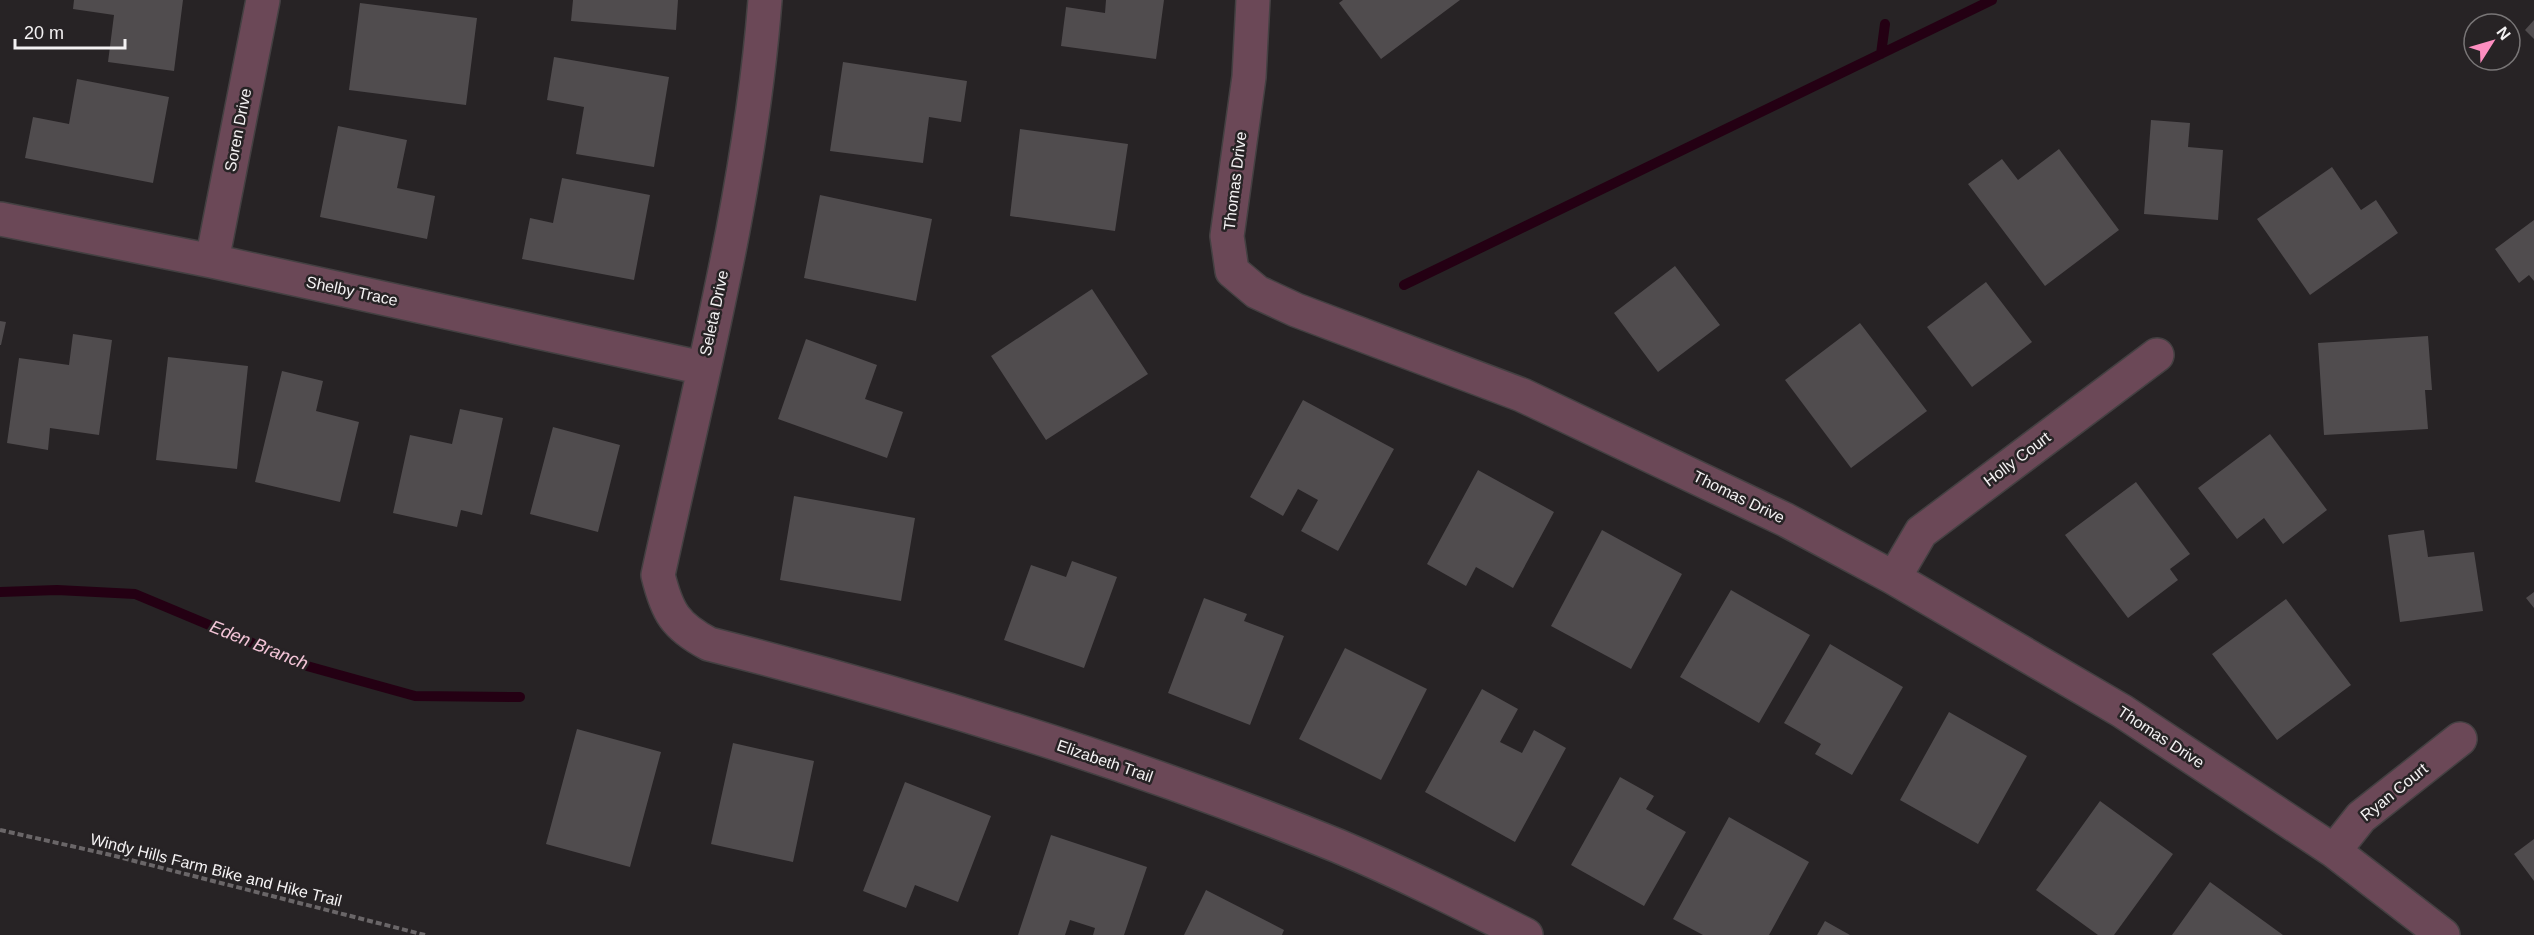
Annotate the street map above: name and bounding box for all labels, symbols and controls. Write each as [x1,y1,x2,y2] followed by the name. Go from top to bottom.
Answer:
[15,12,124,50] scale bar
[2462,12,2522,72] north arrow
[24,23,64,43] text: 20 m
[2493,24,2514,43] text: N
[222,87,254,173] street label: Soren Drive
[1220,130,1250,231] street label: Thomas Drive
[697,269,731,357] street label: Seleta Drive
[305,273,400,309] street label: Shelby Trace
[1980,428,2054,490] street label: Holly Court
[1691,468,1788,527] street label: Thomas Drive
[207,616,311,674] water label: Eden Branch
[2115,703,2207,771] street label: Thomas Drive
[1055,737,1155,785] street label: Elizabeth Trail
[2357,760,2431,824] street label: Ryan Court
[88,830,344,910] street label: Windy Hills Farm Bike and Hike Trail

